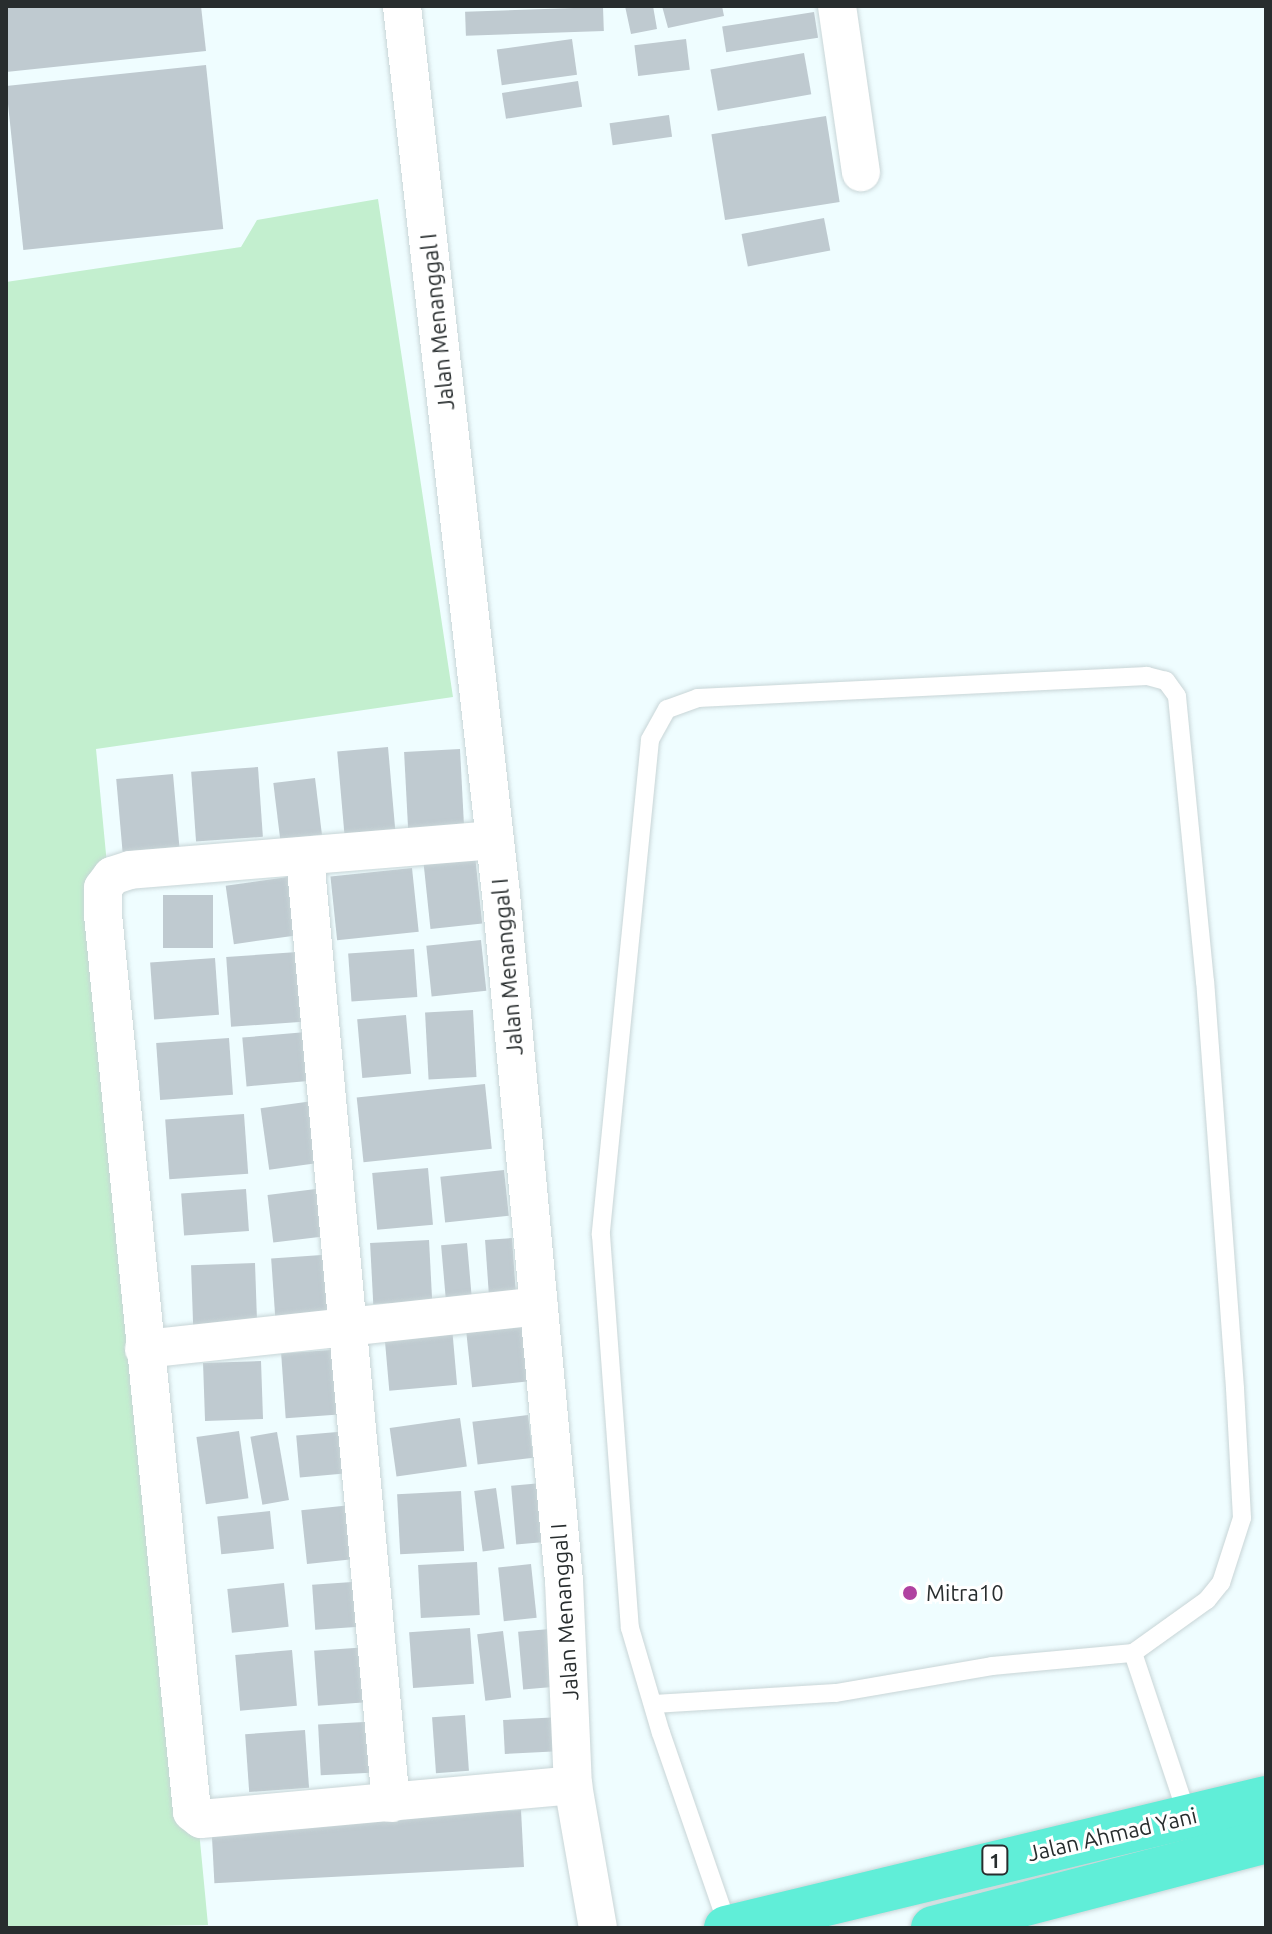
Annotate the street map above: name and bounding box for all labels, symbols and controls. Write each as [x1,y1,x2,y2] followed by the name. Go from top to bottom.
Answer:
[415,232,459,412] street label: Jalan Menanggal I
[486,877,528,1057] street label: Jalan Menanggal I
[545,1523,583,1701] street label: Jalan Menanggal I
[926,1580,1004,1606] place label: Mitra10
[901,1584,919,1602] marker: Mitra10
[1025,1802,1199,1866] street label: Jalan Ahmad Yani
[981,1844,1009,1876] road number: 1

